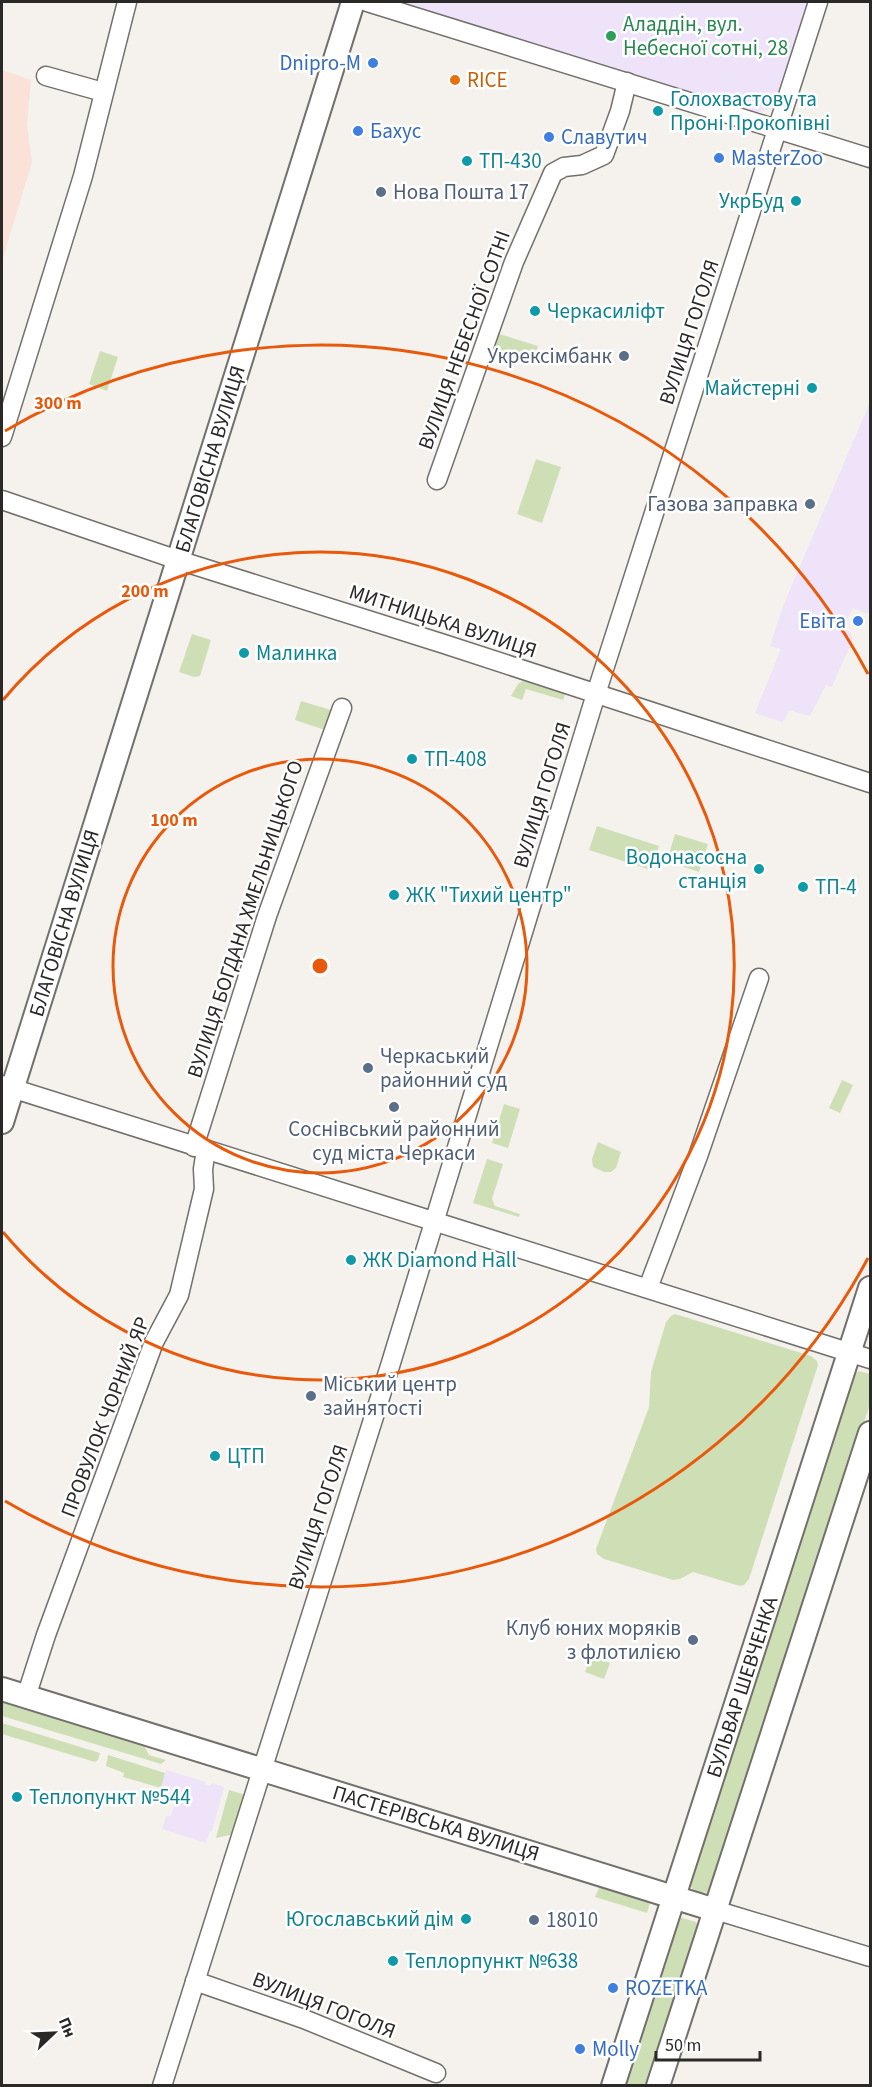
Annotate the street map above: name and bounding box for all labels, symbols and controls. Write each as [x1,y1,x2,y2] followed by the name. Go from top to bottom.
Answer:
[623,9,788,63] place label: Аладдін, вул. Небесної сотні, 28
[604,29,618,43] marker: Аладдін, вул. Небесної сотні, 28
[279,48,361,78] place label: Dnipro-M
[366,56,380,70] marker: Dnipro-M
[467,65,508,95] place label: RICE
[448,73,462,87] marker: RICE
[670,84,830,138] place label: Голохвастову та Проні Прокопівні
[651,104,665,118] marker: Голохвастову та Проні Прокопівні
[370,116,422,146] place label: Бахус
[561,122,647,152] place label: Славутич
[351,124,365,138] marker: Бахус
[542,130,556,144] marker: Славутич
[731,143,823,173] place label: MasterZoo
[479,146,542,176] place label: ТП-430
[712,151,726,165] marker: MasterZoo
[460,154,474,168] marker: ТП-430
[393,177,529,207] place label: Нова Пошта 17
[374,185,388,199] marker: Нова Пошта 17
[719,186,784,216] place label: УкрБуд
[789,194,803,208] marker: УкрБуд
[410,226,518,454] street label: ВУЛИЦЯ НЕБЕСНОЇ СОТНІ
[651,255,727,409] street label: ВУЛИЦЯ ГОГОЛЯ
[547,296,665,326] place label: Черкасиліфт
[528,304,542,318] marker: Черкасиліфт
[487,341,613,371] place label: Укрексімбанк
[617,349,631,363] marker: Укрексімбанк
[167,362,253,556] street label: БЛАГОВІСНА ВУЛИЦЯ
[705,373,800,403] place label: Майстерні
[805,381,819,395] marker: Майстерні
[34,391,82,416] text: 300 m
[647,489,798,519] place label: Газова заправка
[803,497,817,511] marker: Газова заправка
[345,576,541,666] street label: МИТНИЦЬКА ВУЛИЦЯ
[121,579,169,604] text: 200 m
[799,606,846,636] place label: Евіта
[851,614,865,628] marker: Евіта
[256,638,337,668] place label: Малинка
[237,646,251,660] marker: Малинка
[506,718,578,872] street label: ВУЛИЦЯ ГОГОЛЯ
[424,744,487,774] place label: ТП-408
[405,752,419,766] marker: ТП-408
[179,756,311,1082] street label: ВУЛИЦЯ БОГДАНА ХМЕЛЬНИЦЬКОГО
[150,808,198,833] text: 100 m
[21,826,107,1020] street label: БЛАГОВІСНА ВУЛИЦЯ
[626,842,747,896] place label: Водонасосна станція
[752,862,766,876] marker: Водонасосна станція
[815,872,857,902] place label: ТП-4
[406,880,572,910] place label: ЖК "Тихий центр"
[796,880,810,894] marker: ТП-4
[387,888,401,902] marker: ЖК "Тихий центр"
[310,956,330,976] centre of rings
[380,1041,507,1095] place label: Черкаський районний суд
[361,1061,375,1075] marker: Черкаський районний суд
[387,1100,401,1114] marker: Соснівський районний суд міста Черкаси
[288,1114,500,1168] place label: Соснівський районний суд міста Черкаси
[363,1245,517,1275] place label: ЖК Diamond Hall
[344,1253,358,1267] marker: ЖК Diamond Hall
[53,1312,157,1522] street label: ПРОВУЛОК ЧОРНИЙ ЯР
[323,1369,457,1423] place label: Міський центр зайнятості
[304,1389,318,1403] marker: Міський центр зайнятості
[280,1440,356,1594] street label: ВУЛИЦЯ ГОГОЛЯ
[227,1441,265,1471] place label: ЦТП
[208,1449,222,1463] marker: ЦТП
[699,1592,786,1782] street label: БУЛЬВАР ШЕВЧЕНКА
[506,1613,681,1667] place label: Клуб юних моряків з флотилією
[686,1633,700,1647] marker: Клуб юних моряків з флотилією
[329,1777,543,1869] street label: ПАСТЕРІВСЬКА ВУЛИЦЯ
[29,1782,191,1812] place label: Теплопункт №544
[10,1790,24,1804] marker: Теплопункт №544
[286,1904,454,1934] place label: Югославський дім
[546,1905,598,1935] place label: 18010
[459,1912,473,1926] marker: Югославський дім
[527,1913,541,1927] marker: 18010
[405,1946,578,1976] place label: Теплорпункт №638
[386,1954,400,1968] marker: Теплорпункт №638
[248,1964,400,2046] street label: ВУЛИЦЯ ГОГОЛЯ
[625,1973,708,2003] place label: ROZETKA
[606,1981,620,1995] marker: ROZETKA
[24,2003,84,2063] north arrow
[53,2014,81,2041] text: Пн
[656,2024,760,2062] scale bar
[665,2033,701,2058] text: 50 m
[592,2034,639,2064] place label: Molly
[573,2042,587,2056] marker: Molly

